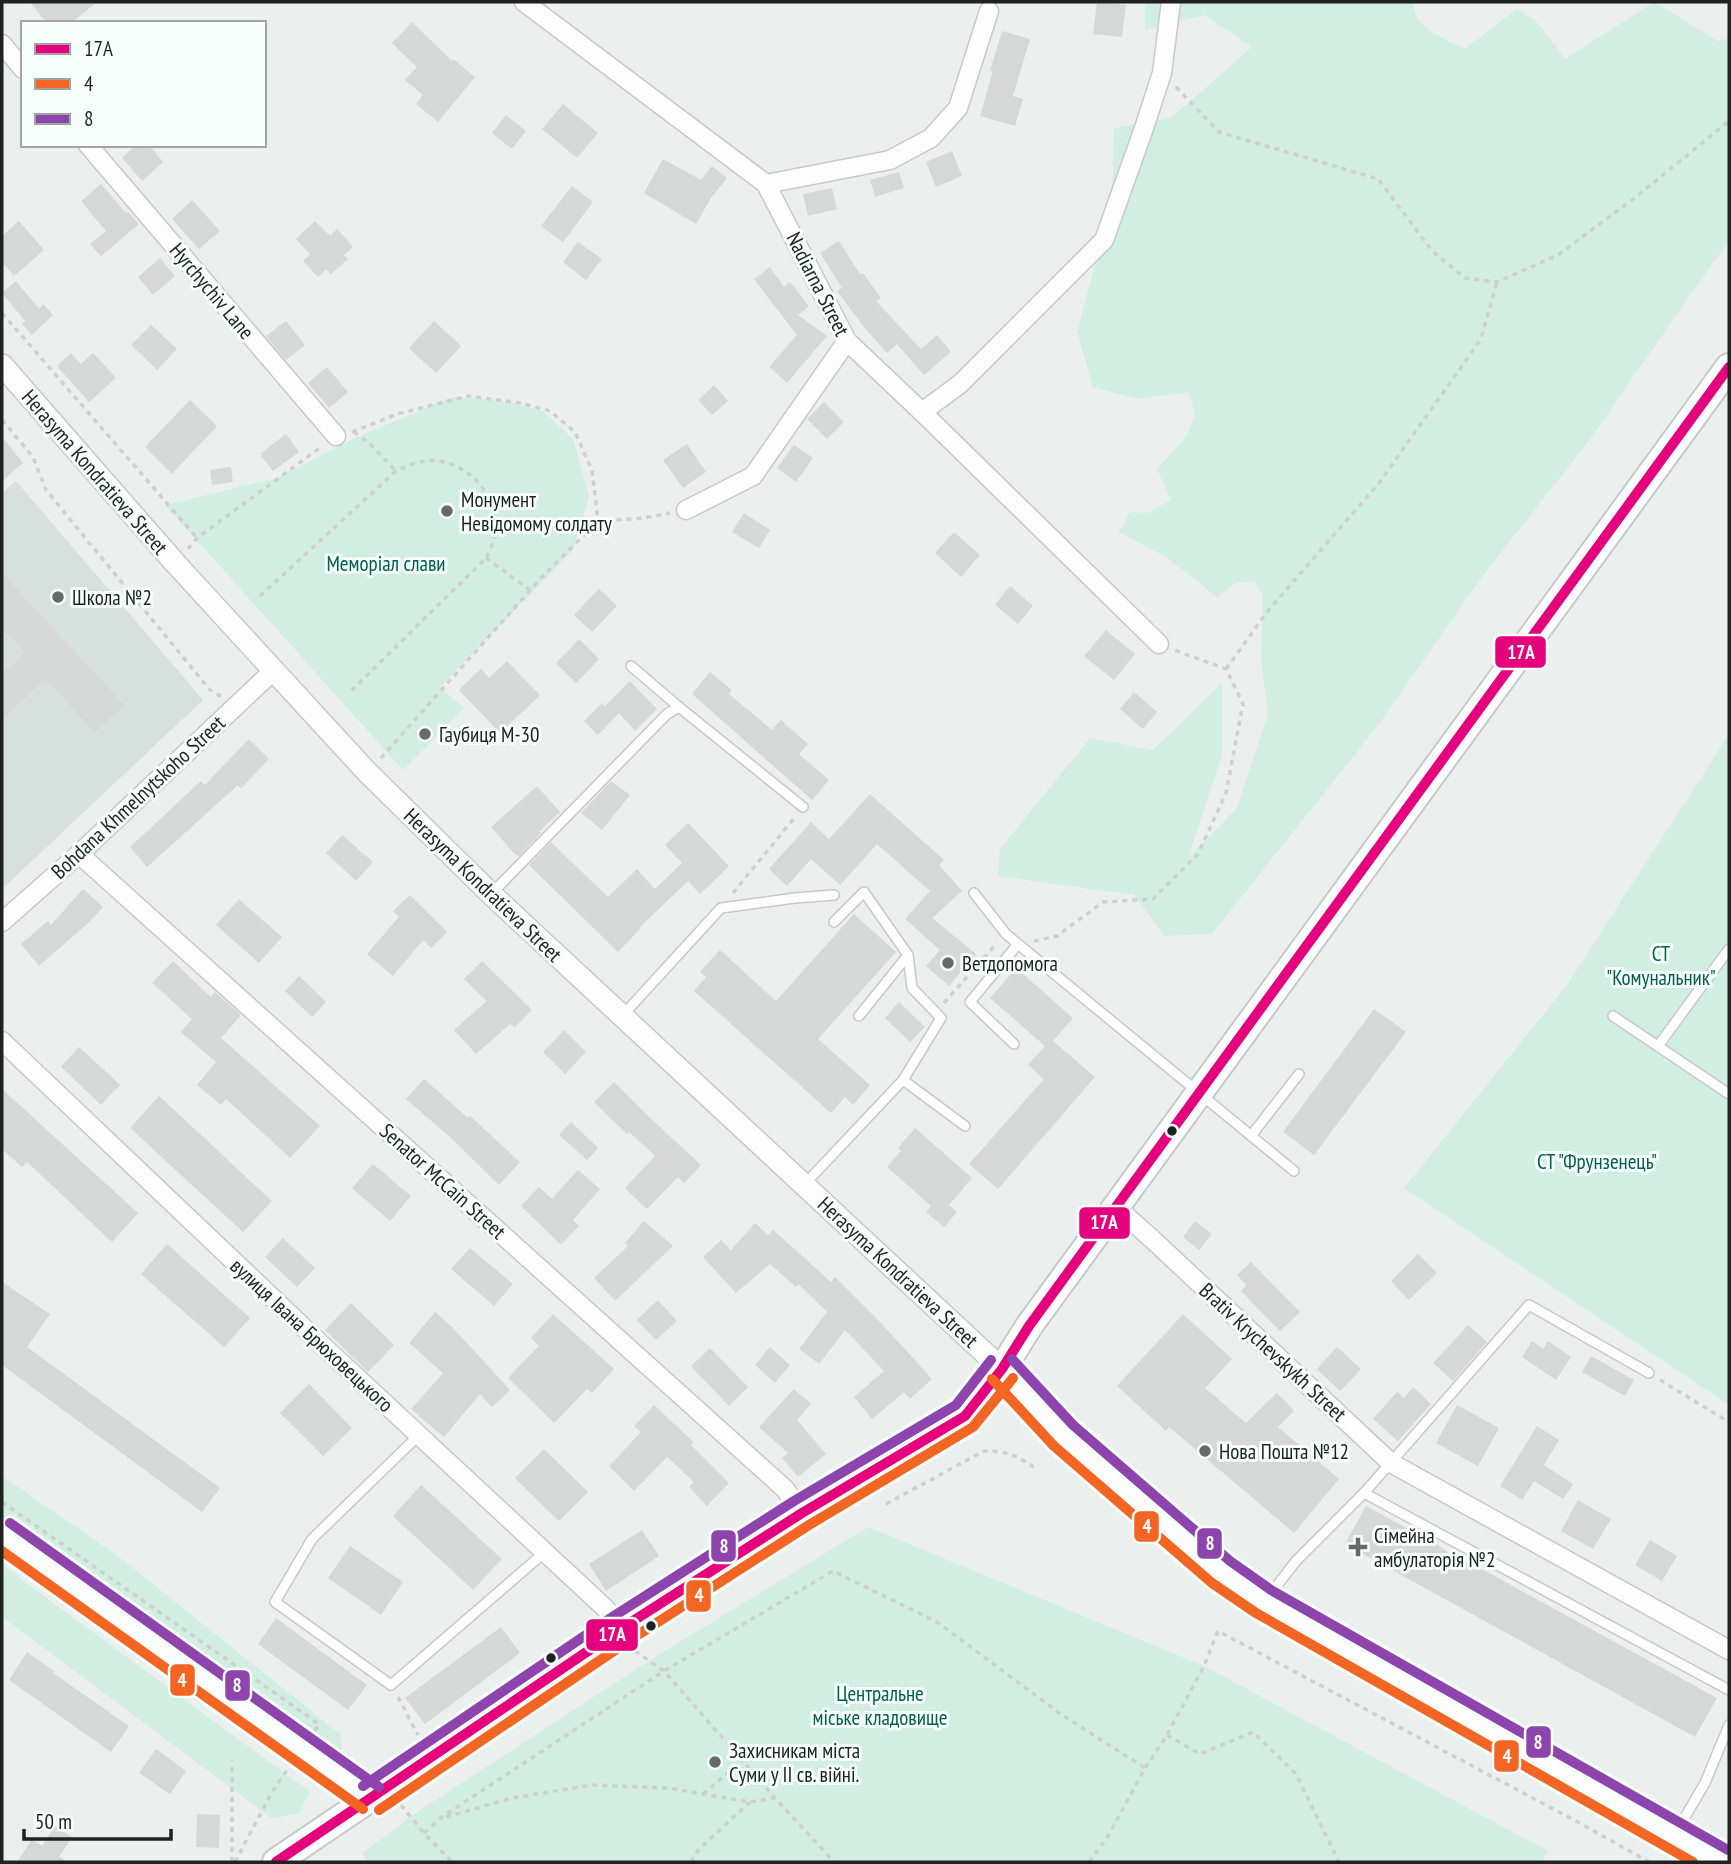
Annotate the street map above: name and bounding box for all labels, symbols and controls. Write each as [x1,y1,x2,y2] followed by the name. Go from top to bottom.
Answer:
[21,21,266,147] legend
[84,35,113,62] text: 17А
[84,70,94,97] text: 4
[84,105,93,132] text: 8
[780,228,856,341] street label: Nadiarna Street
[164,237,260,345] street label: Hyrchychiv Lane
[16,384,174,560] street label: Herasyma Kondratieva Street
[461,486,612,537] place label: Монумент Невідомому солдату
[439,503,455,519] marker: Монумент Невідомому солдату
[326,550,446,577] park label: Меморіал слави
[72,584,152,611] place label: Школа №2
[50,589,66,605] marker: Школа №2
[1494,635,1547,669] line badge: 17А
[1507,640,1535,664] text: 17А
[45,709,231,885] street label: Bohdana Khmelnytskoho Street
[439,721,539,748] place label: Гаубиця М-30
[417,726,433,742] marker: Гаубиця М-30
[398,802,568,968] street label: Herasyma Kondratieva Street
[1606,940,1716,991] park label: СТ "Комунальник"
[962,950,1058,977] place label: Ветдопомога
[940,955,956,971] marker: Ветдопомога
[374,1117,512,1245] street label: Senator McCain Street
[1165,1124,1179,1138] unlabelled marker
[1537,1148,1657,1175] park label: СТ "Фрунзенець"
[812,1191,984,1354] street label: Herasyma Kondratieva Street
[1078,1206,1131,1240] line badge: 17А
[1090,1210,1118,1234] text: 17А
[225,1252,399,1418] street label: вулиця Івана Брюховецького
[1194,1277,1352,1427] street label: Brativ Krychevskykh Street
[1219,1438,1349,1465] place label: Нова Пошта №12
[1197,1443,1213,1459] marker: Нова Пошта №12
[1133,1510,1160,1543] line badge: 4
[1142,1514,1152,1538] text: 4
[1374,1522,1495,1573] place label: Сімейна амбулаторія №2
[1196,1527,1223,1560] line badge: 8
[710,1529,737,1563] line badge: 8
[1205,1531,1215,1555] text: 8
[719,1534,729,1558] text: 8
[1348,1537,1368,1557] marker: Сімейна амбулаторія №2
[685,1579,712,1613] line badge: 4
[694,1583,704,1607] text: 4
[585,1618,639,1652] line badge: 17А
[644,1619,658,1633] unlabelled marker
[598,1622,626,1646] text: 17А
[544,1651,558,1665] unlabelled marker
[169,1663,196,1697] line badge: 4
[177,1668,187,1692] text: 4
[224,1669,251,1702] line badge: 8
[232,1673,242,1697] text: 8
[813,1680,947,1731] park label: Центральне міське кладовище
[1525,1725,1552,1759] line badge: 8
[1533,1730,1543,1754] text: 8
[729,1737,860,1788] place label: Захисникам міста Суми у ІІ св. війні.
[1493,1739,1520,1773] line badge: 4
[1502,1744,1512,1768] text: 4
[707,1754,723,1770] marker: Захисникам міста Суми у ІІ св. війні.
[24,1798,172,1842] scale bar
[35,1808,72,1835] text: 50 m

